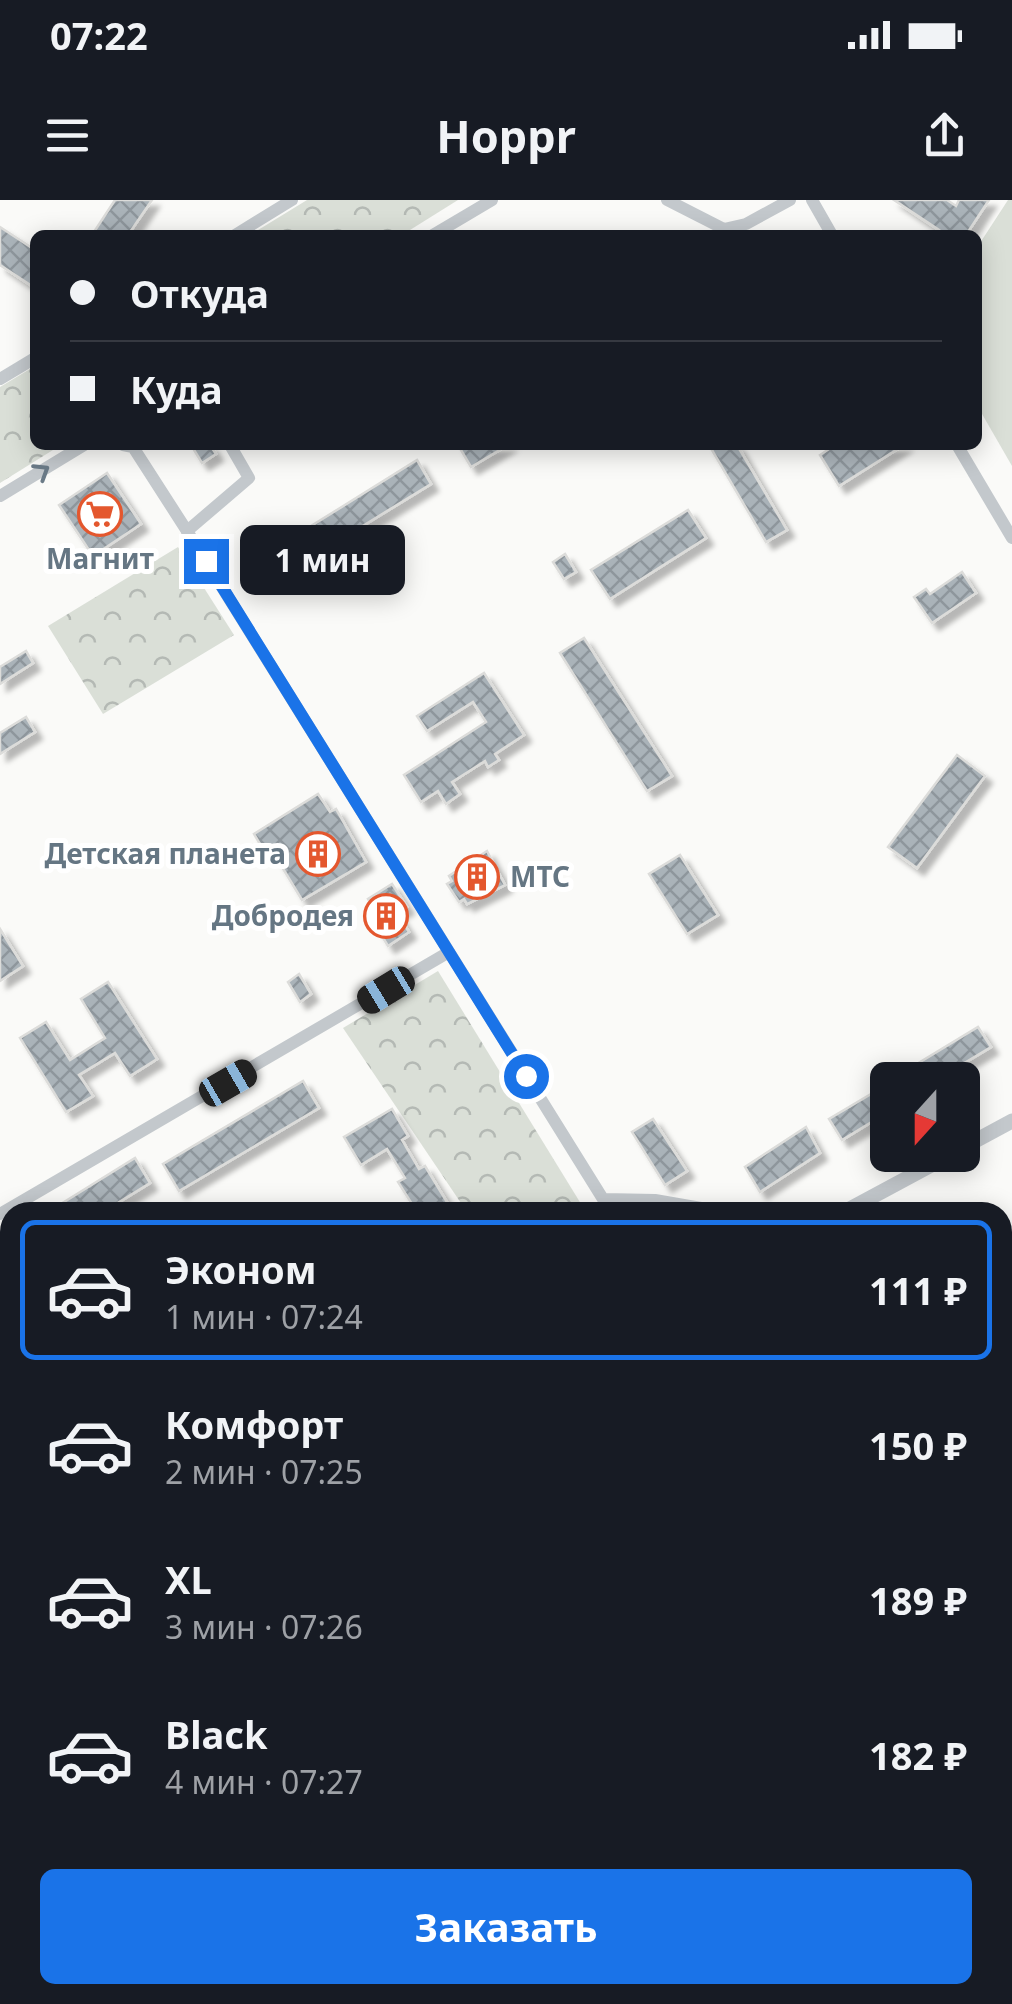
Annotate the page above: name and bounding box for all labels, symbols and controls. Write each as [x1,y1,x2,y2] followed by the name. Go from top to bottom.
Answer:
[50,9,148,61] text: 07:22
[436,105,576,166] text: Hoppr
[40,108,95,163] icon: menu
[917,108,972,163] icon: share
[130,267,269,319] text: Откуда
[130,363,223,415] text: Куда
[31,464,49,483] one-way arrow
[77,491,123,537] supermarket icon: Магнит
[241,526,406,596] callout: 1 мин
[275,538,370,581] text: 1 мин
[46,539,154,577] place label: Магнит
[184,539,229,584] route end
[295,831,341,877] building icon: Детская планета
[44,834,286,872] place label: Детская планета
[454,854,500,900] building icon: МТС
[510,857,570,895] place label: МТС
[363,893,409,939] building icon: Добродея
[212,896,354,934] place label: Добродея
[353,962,419,1018] car
[504,1054,549,1099] route start
[195,1055,261,1111] car
[870,1062,980,1172] north arrow
[870,1062,980,1172] map controls
[165,1243,317,1295] text: Эконом
[45,1245,135,1335] icon: car
[869,1264,967,1316] text: 111 ₽
[165,1295,363,1338] text: 1 мин · 07:24
[165,1398,343,1450] text: Комфорт
[45,1400,135,1490] icon: car
[869,1419,967,1471] text: 150 ₽
[165,1450,363,1493] text: 2 мин · 07:25
[165,1553,212,1605] text: XL
[45,1555,135,1645] icon: car
[869,1574,967,1626] text: 189 ₽
[165,1605,363,1648] text: 3 мин · 07:26
[165,1708,268,1760] text: Black
[45,1710,135,1800] icon: car
[869,1729,967,1781] text: 182 ₽
[165,1760,363,1803] text: 4 мин · 07:27
[40,1869,972,1984] button: Заказать

